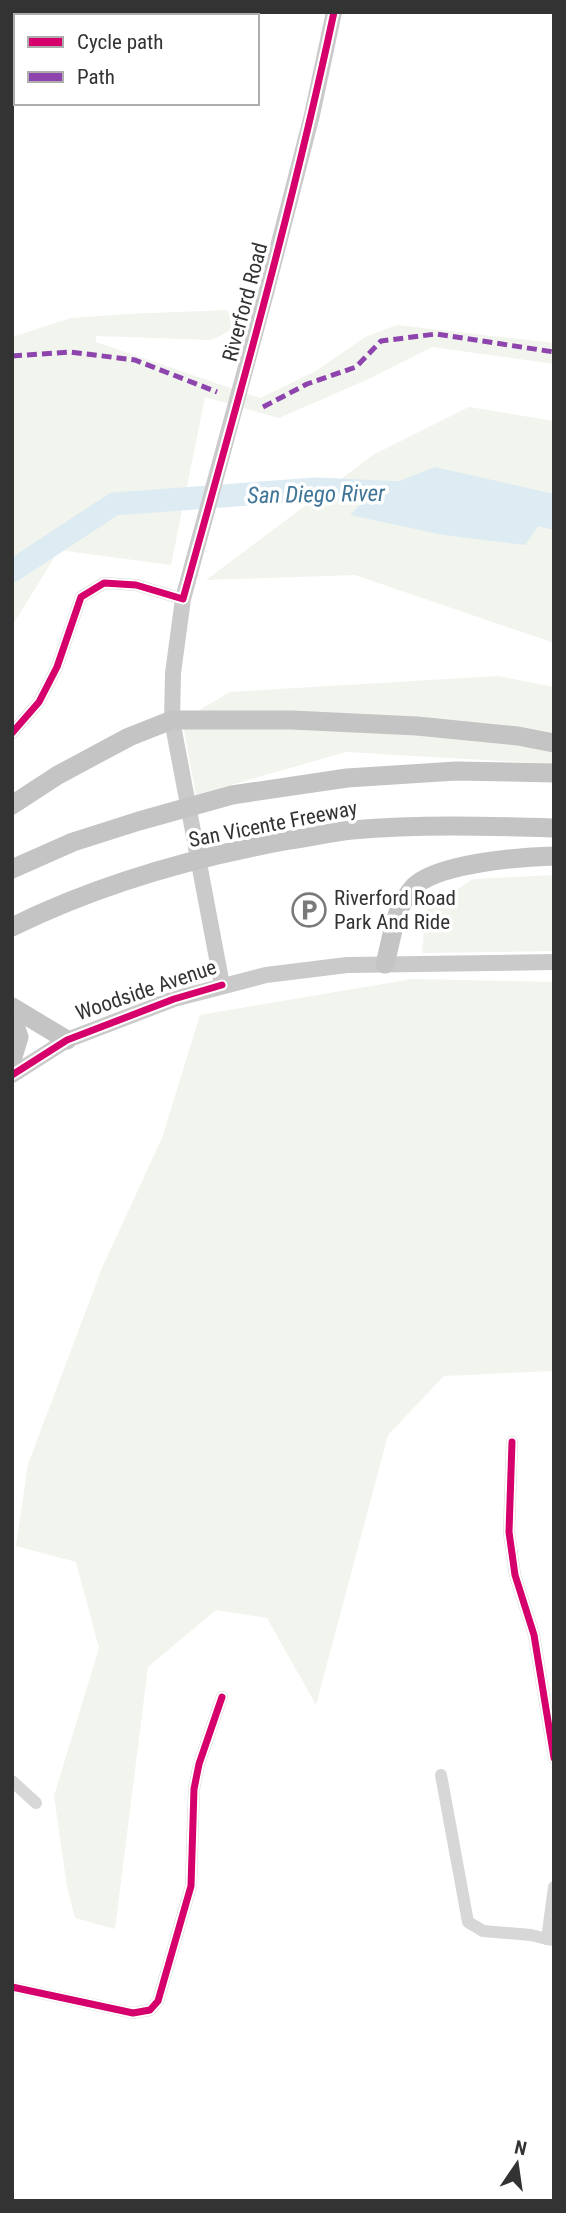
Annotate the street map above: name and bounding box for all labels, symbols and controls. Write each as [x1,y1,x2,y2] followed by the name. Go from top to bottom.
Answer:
[14,14,259,105] legend
[77,30,163,54] text: Cycle path
[77,65,115,89] text: Path
[218,240,272,364] street label: Riverford Road
[247,480,386,509] water label: San Diego River
[187,796,360,852] street label: San Vicente Freeway
[334,886,456,934] place label: Riverford Road Park And Ride
[290,891,328,929] parking icon: Riverford Road Park And Ride
[73,955,220,1025] street label: Woodside Avenue
[482,2129,552,2199] north arrow
[512,2135,529,2160] text: N

